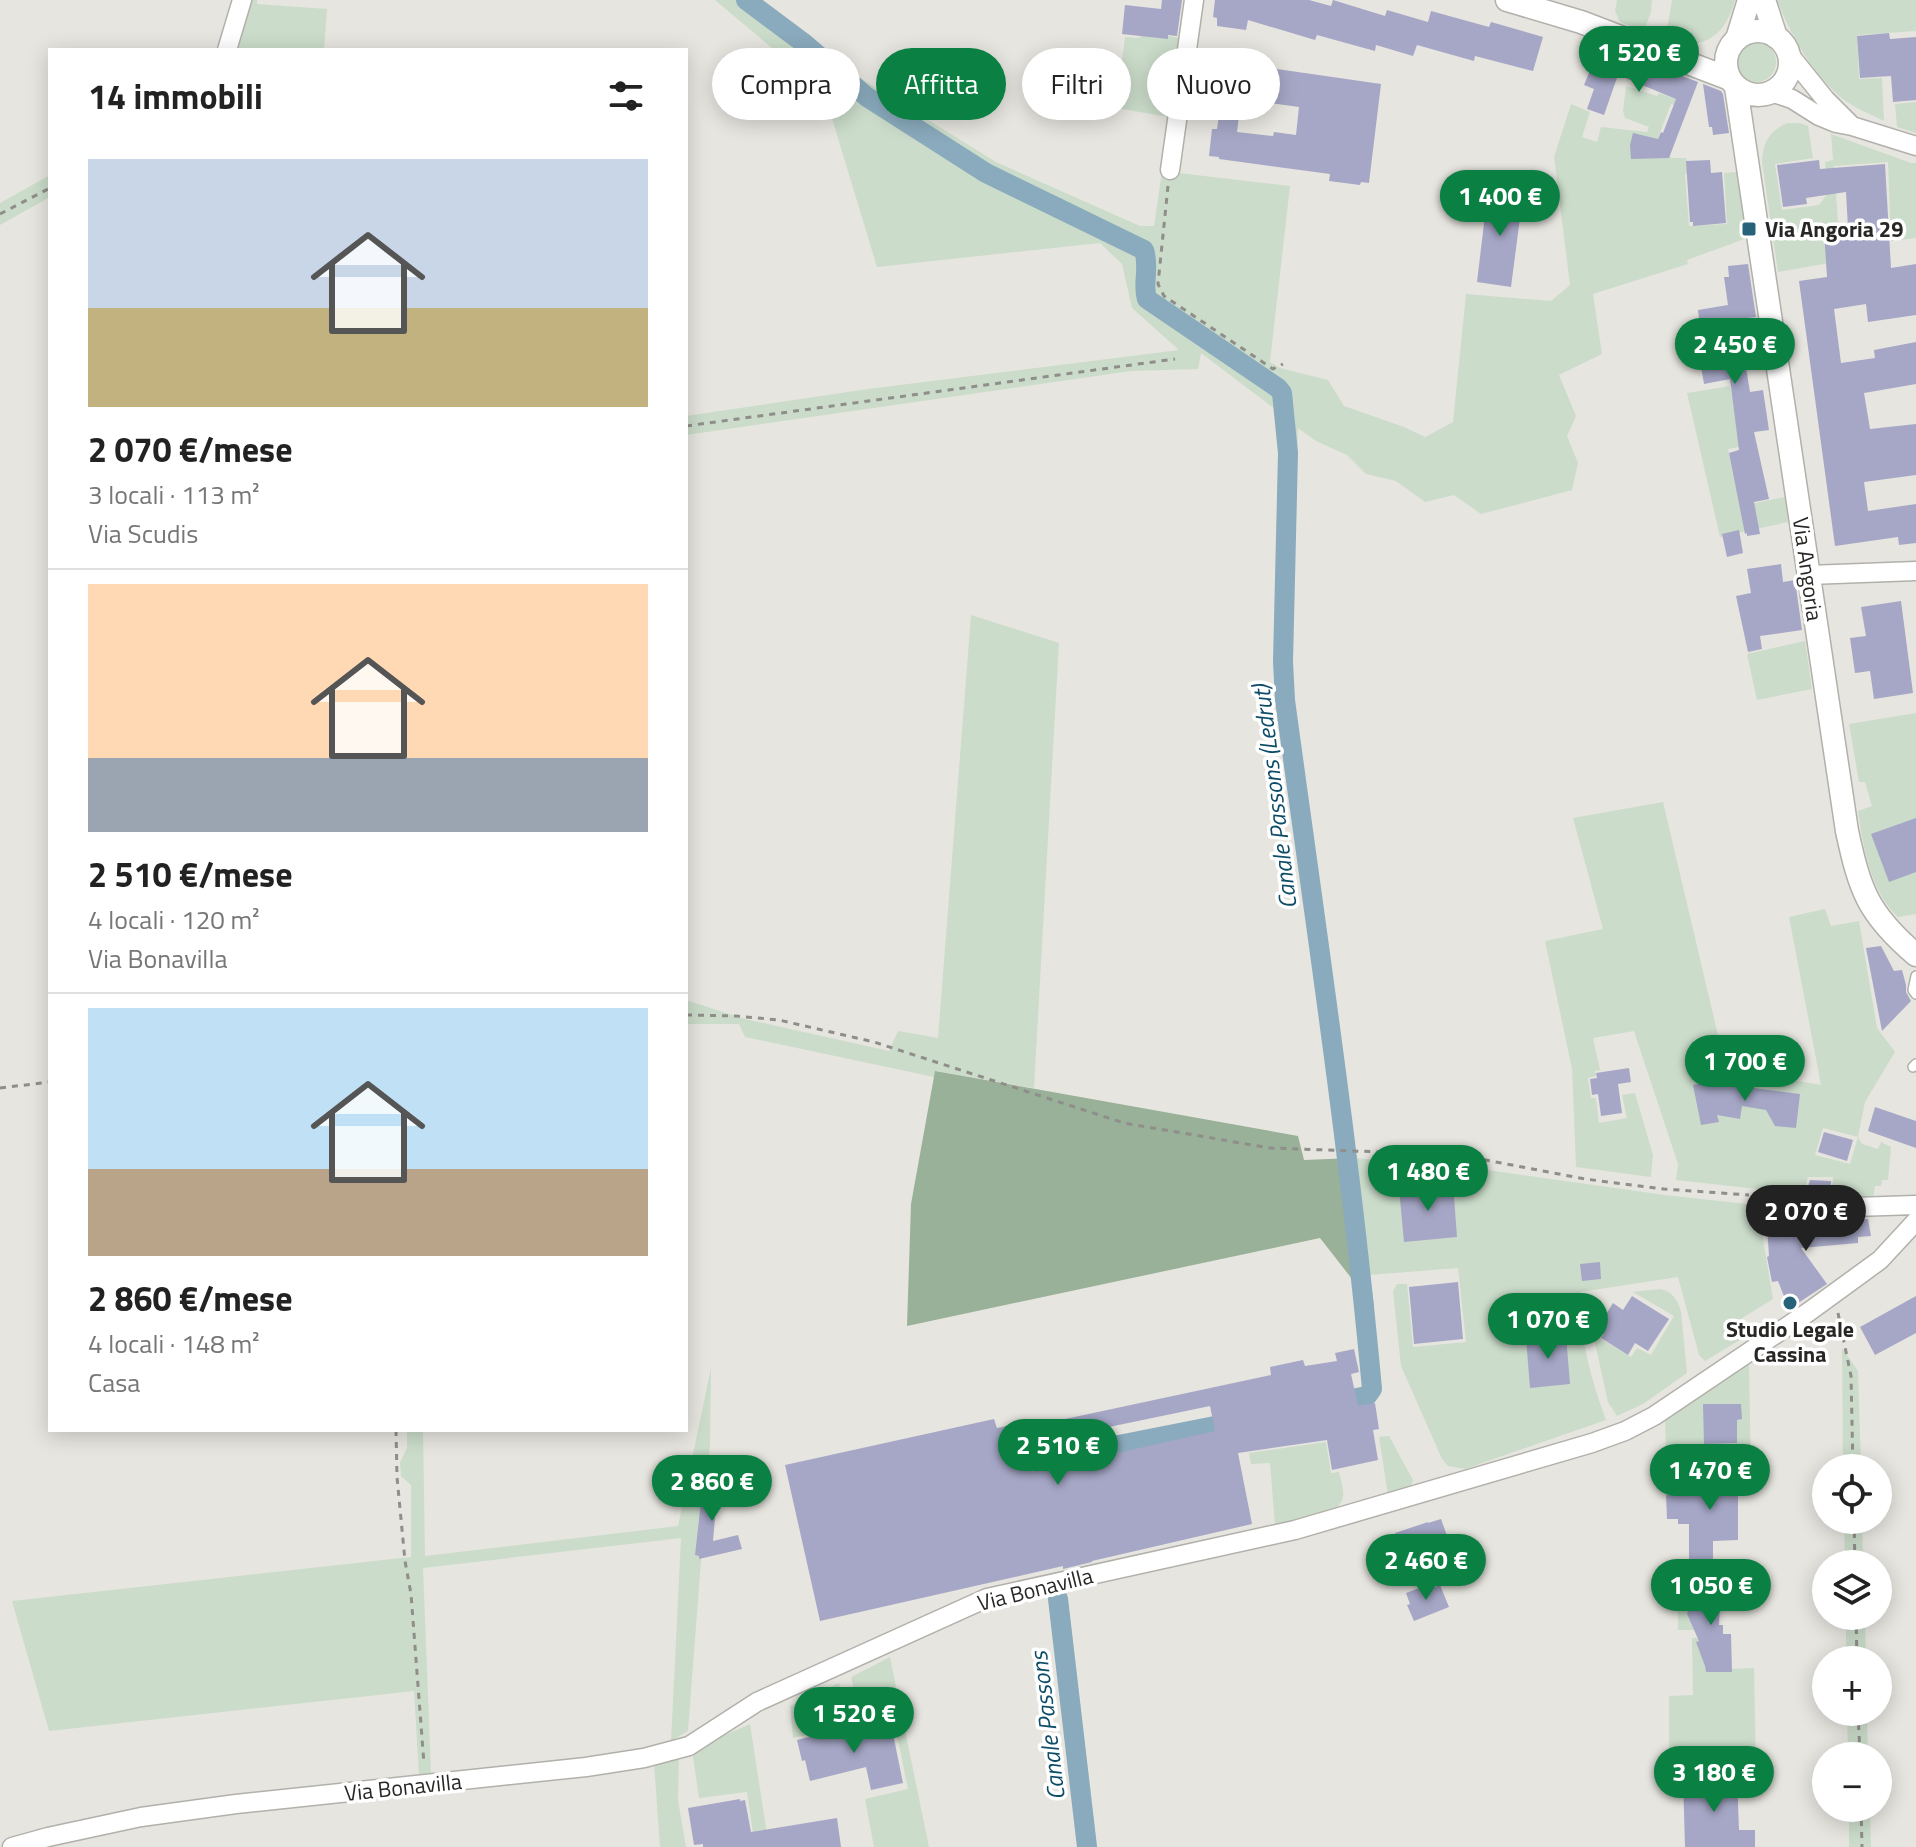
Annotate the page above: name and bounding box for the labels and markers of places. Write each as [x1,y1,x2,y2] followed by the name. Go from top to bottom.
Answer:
[1565,26,1713,94] pin: 1 520 €
[1426,170,1574,238] pin: 1 400 €
[1765,212,1903,246] place label: Via Angoria 29
[1740,220,1758,238] marker: Via Angoria 29
[1661,318,1809,386] pin: 2 450 €
[1671,1035,1819,1103] pin: 1 700 €
[1354,1145,1502,1213] pin: 1 480 €
[1732,1185,1880,1253] pin: 2 070 €
[1474,1293,1622,1361] pin: 1 070 €
[1781,1294,1799,1312] marker: Studio Legale Cassina
[1726,1312,1854,1371] place label: Studio Legale Cassina
[984,1419,1132,1487] pin: 2 510 €
[1636,1444,1784,1512] pin: 1 470 €
[638,1455,786,1523] pin: 2 860 €
[1352,1534,1500,1602] pin: 2 460 €
[1637,1559,1785,1627] pin: 1 050 €
[780,1687,928,1755] pin: 1 520 €
[1640,1746,1788,1814] pin: 3 180 €

